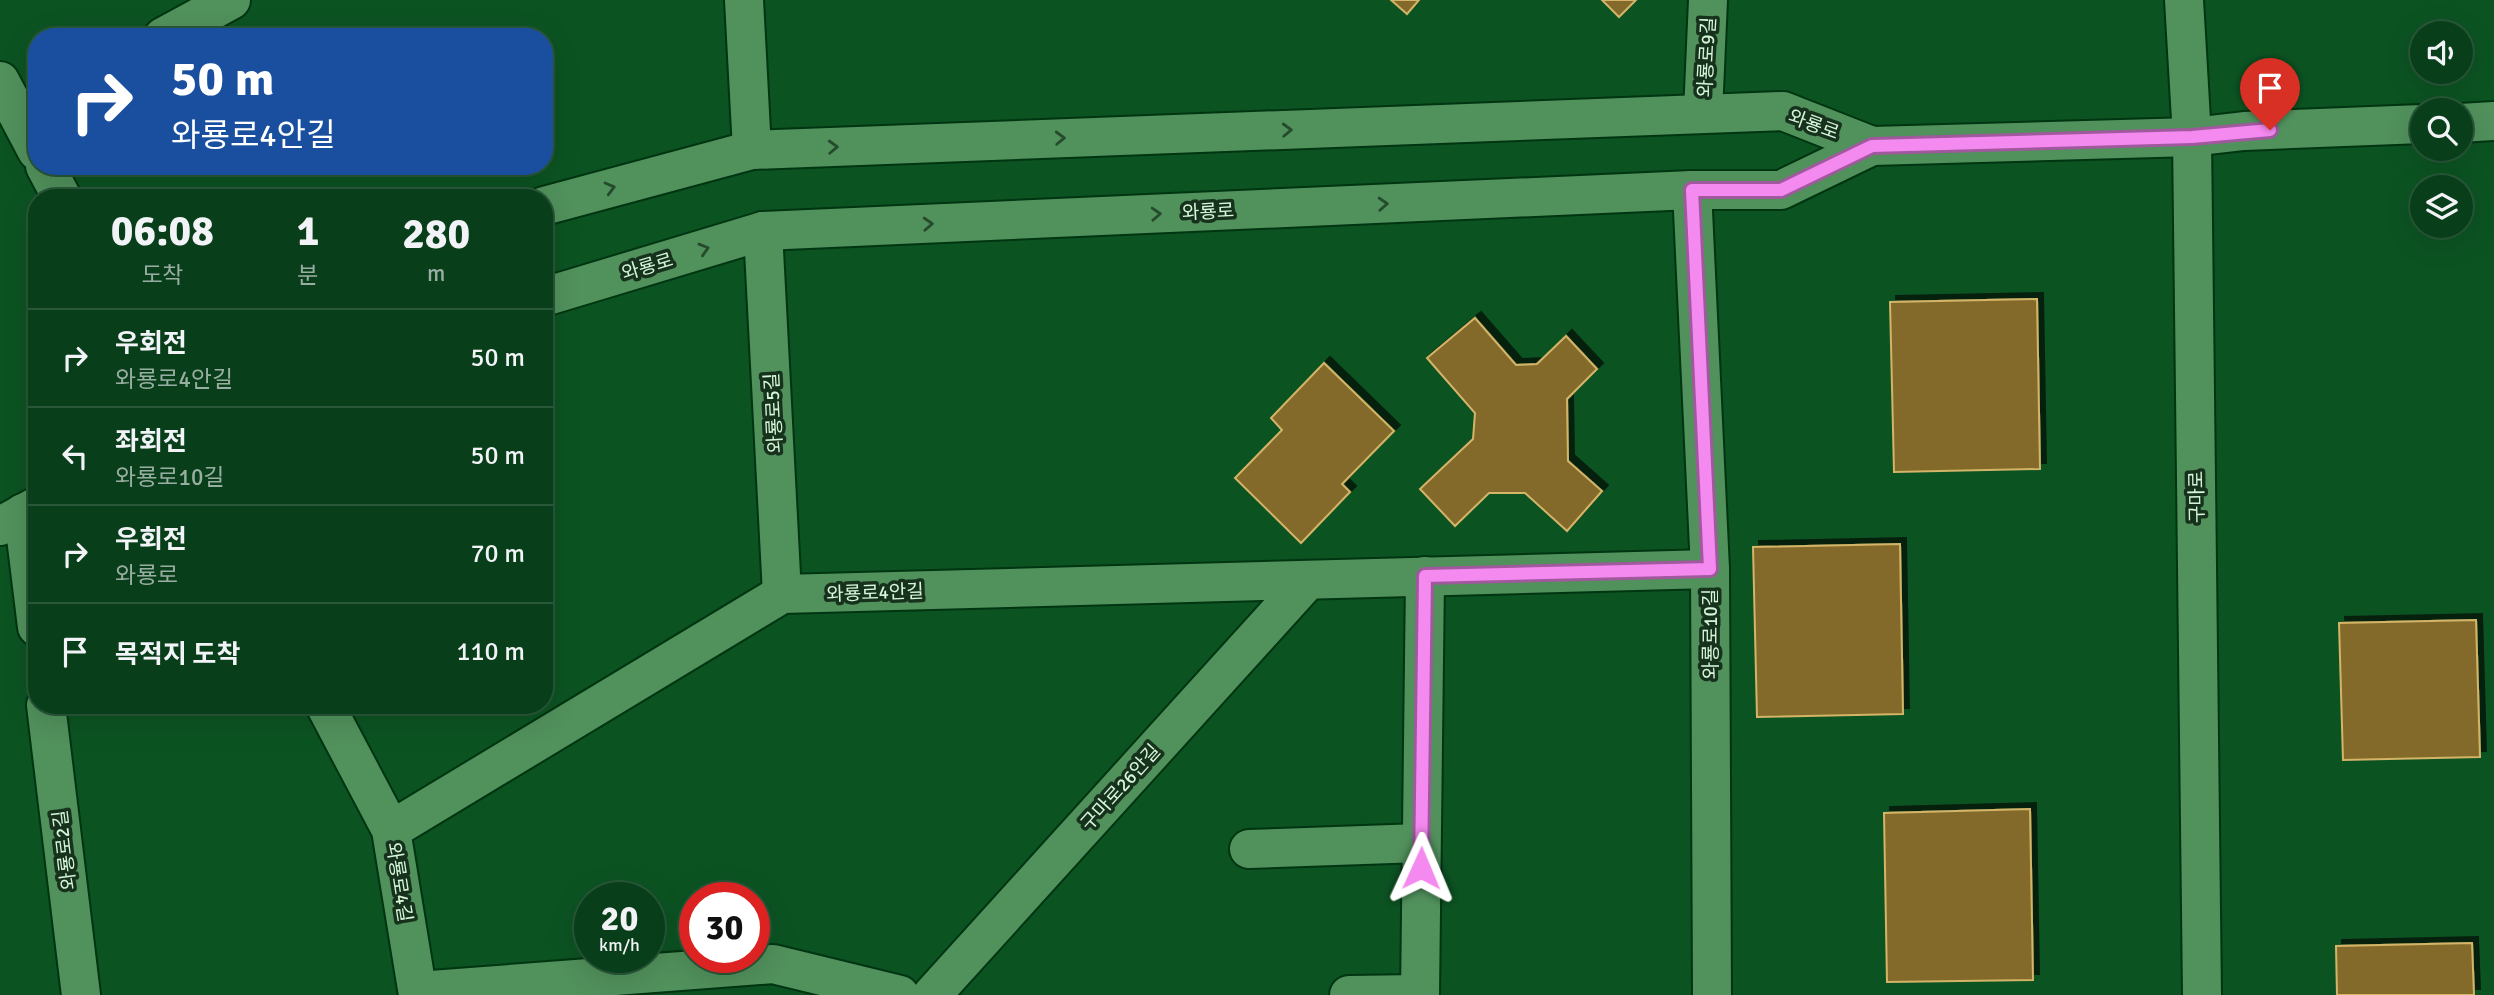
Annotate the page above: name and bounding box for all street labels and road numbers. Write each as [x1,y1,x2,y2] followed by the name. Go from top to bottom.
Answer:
[1693,16,1721,98] street label: 와룡로9길
[1785,105,1842,145] street label: 와룡로
[1181,199,1235,225] street label: 와룡로
[619,248,676,286] street label: 와룡로
[760,372,788,454] street label: 와룡로5길
[2185,471,2209,523] street label: 구마로
[826,579,924,607] street label: 와룡로4안길
[1699,589,1723,679] street label: 와룡로10길
[1076,740,1166,836] street label: 구마로26안길
[48,809,82,891] street label: 와룡로2길
[381,841,417,924] street label: 와룡로4길

